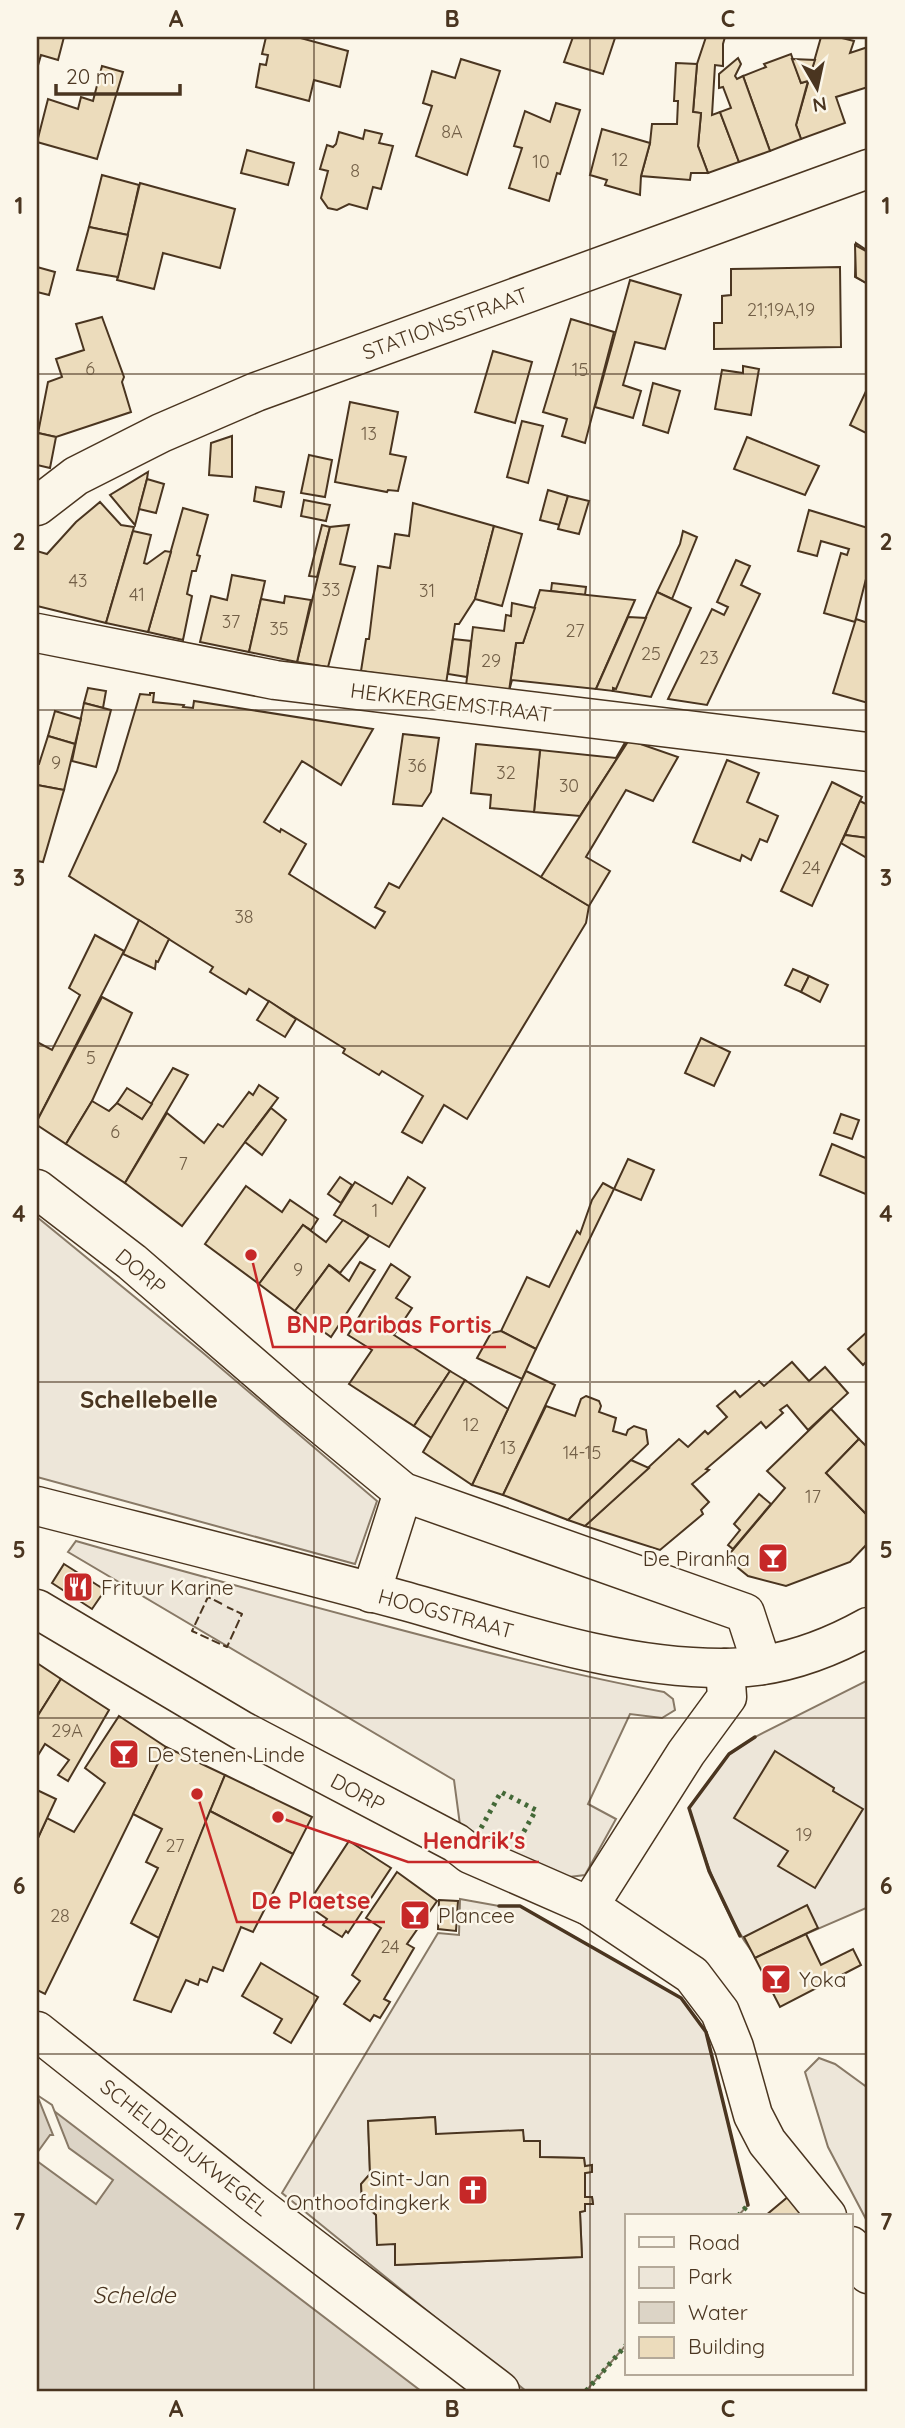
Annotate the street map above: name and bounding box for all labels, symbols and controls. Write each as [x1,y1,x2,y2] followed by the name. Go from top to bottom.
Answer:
[169,4,184,33] text: A
[444,4,460,33] text: B
[721,4,735,33] text: C
[56,52,180,96] scale bar
[782,52,852,122] north arrow
[66,63,115,89] text: 20 m
[811,92,828,118] text: N
[441,120,463,143] house number: 8A
[612,148,628,171] house number: 12
[532,150,550,173] house number: 10
[350,159,360,182] house number: 8
[15,191,23,220] text: 1
[882,191,890,220] text: 1
[359,281,531,365] street label: STATIONSSTRAAT
[747,298,815,321] house number: 21;19A,19
[85,357,95,380] house number: 6
[572,358,588,381] house number: 15
[361,422,377,445] house number: 13
[12,527,26,556] text: 2
[879,527,893,556] text: 2
[69,569,87,592] house number: 43
[322,578,340,601] house number: 33
[419,579,435,602] house number: 31
[129,583,145,606] house number: 41
[222,610,240,633] house number: 37
[269,617,289,640] house number: 35
[566,619,584,642] house number: 27
[641,642,661,665] house number: 25
[699,646,719,669] house number: 23
[481,649,501,672] house number: 29
[349,677,553,727] street label: HEKKERGEMSTRAAT
[51,751,61,774] house number: 9
[407,754,427,777] house number: 36
[496,761,516,784] house number: 32
[559,774,579,797] house number: 30
[801,856,821,879] house number: 24
[13,863,25,892] text: 3
[880,863,892,892] text: 3
[234,905,254,928] house number: 38
[86,1046,96,1069] house number: 5
[110,1120,120,1143] house number: 6
[178,1152,188,1175] house number: 7
[12,1199,26,1228] text: 4
[372,1199,378,1222] house number: 1
[879,1199,893,1228] text: 4
[111,1242,171,1300] street label: DORP
[293,1258,303,1281] house number: 9
[273,1303,506,1347] callout: BNP Paribas Fortis
[286,1310,492,1339] text: BNP Paribas Fortis
[80,1384,218,1414] district label: Schellebelle
[463,1413,479,1436] house number: 12
[500,1436,516,1459] house number: 13
[563,1441,601,1464] house number: 14-15
[805,1485,821,1508] house number: 17
[12,1535,26,1564] text: 5
[879,1535,893,1564] text: 5
[756,1541,790,1575] bar icon: De Piranha
[643,1545,750,1571] place label: De Piranha
[61,1570,95,1604] restaurant icon: Frituur Karine
[101,1574,234,1600] place label: Frituur Karine
[375,1582,517,1644] street label: HOOGSTRAAT
[51,1719,83,1742] house number: 29A
[107,1737,141,1771] bar icon: De Stenen Linde
[147,1741,305,1767] place label: De Stenen Linde
[326,1767,390,1817] street label: DORP
[408,1818,539,1862] callout: Hendrik's
[796,1823,812,1846] house number: 19
[423,1826,525,1855] text: Hendrik's
[166,1834,184,1857] house number: 27
[13,1871,25,1900] text: 6
[880,1871,892,1900] text: 6
[237,1878,385,1922] callout: De Plaetse
[251,1886,371,1915] text: De Plaetse
[398,1898,432,1932] bar icon: Plancee
[438,1902,515,1928] place label: Plancee
[50,1904,70,1927] house number: 28
[380,1935,400,1958] house number: 24
[759,1962,793,1996] bar icon: Yoka
[799,1966,846,1992] place label: Yoka
[95,2073,275,2221] street label: SCHELDEDIJKWEGEL
[286,2165,450,2215] place label: Sint-Jan Onthoofdingkerk
[456,2173,490,2207] church icon: Sint-Jan Onthoofdingkerk
[13,2207,26,2236] text: 7
[880,2207,893,2236] text: 7
[625,2214,852,2376] legend
[688,2229,740,2255] text: Road
[688,2263,732,2289] text: Park
[93,2280,176,2309] water label: Schelde
[688,2299,748,2325] text: Water
[688,2333,765,2359] text: Building
[169,2394,184,2423] text: A
[444,2394,460,2423] text: B
[721,2394,735,2423] text: C

